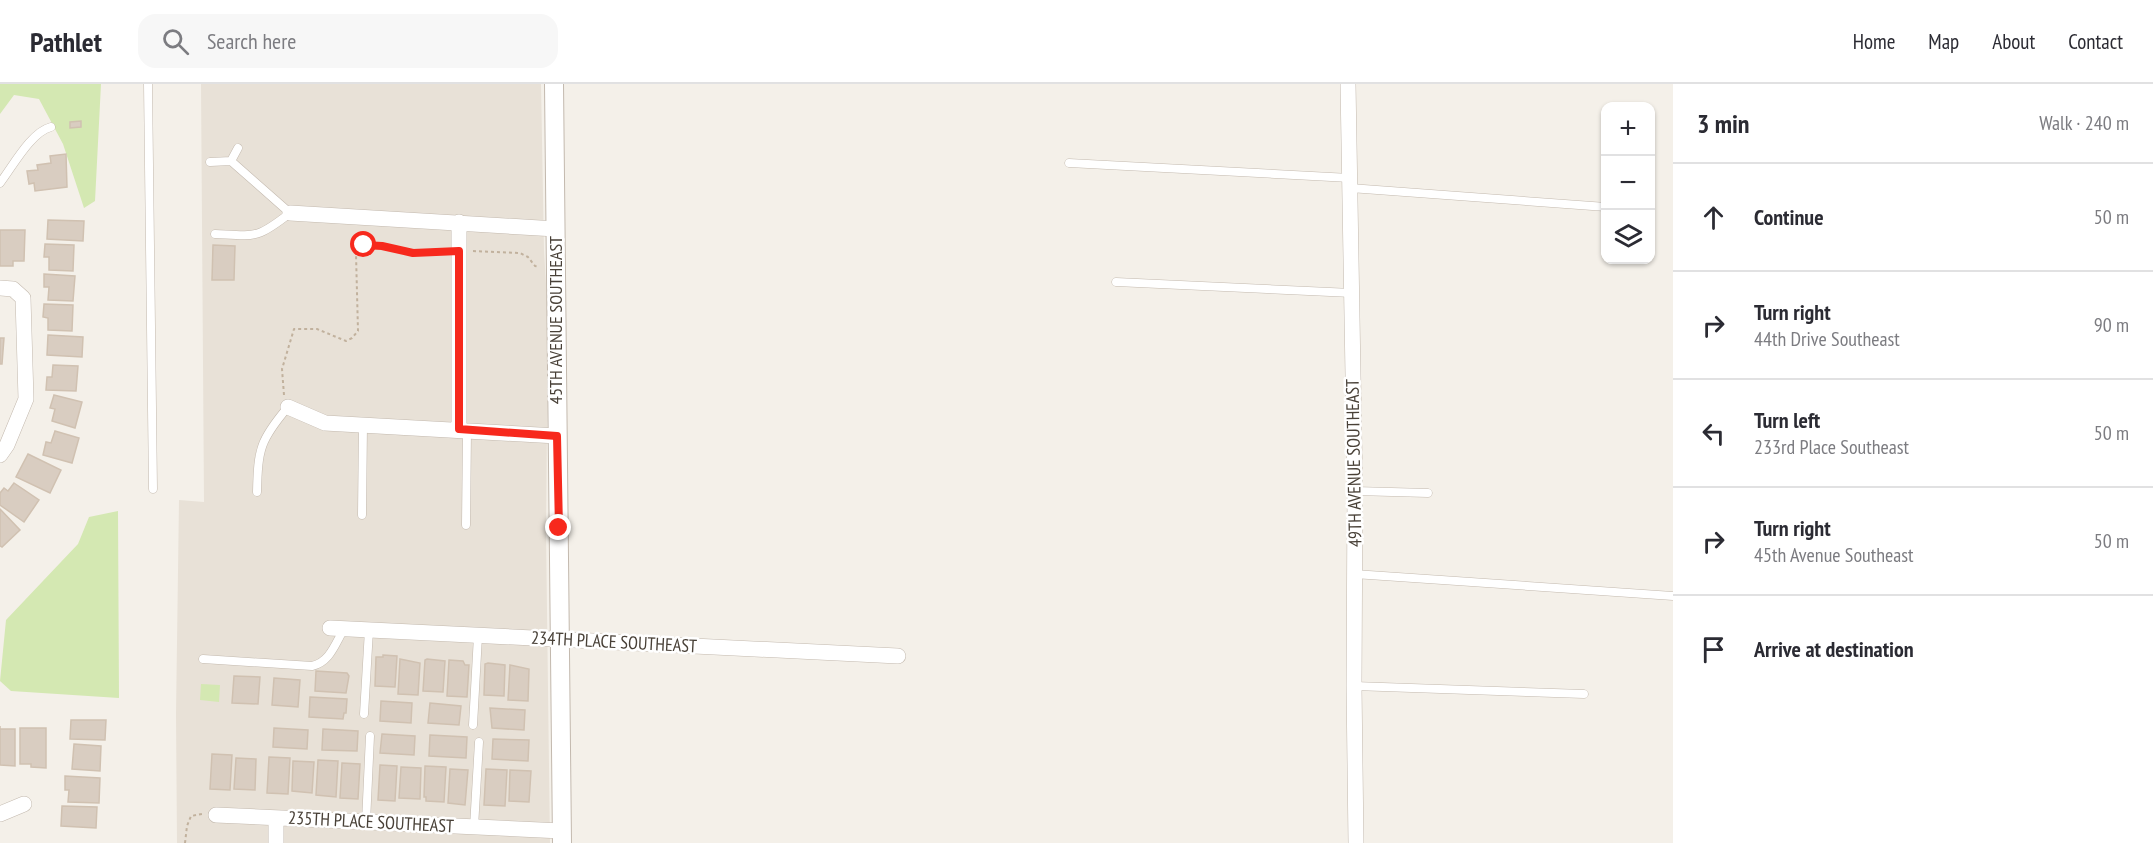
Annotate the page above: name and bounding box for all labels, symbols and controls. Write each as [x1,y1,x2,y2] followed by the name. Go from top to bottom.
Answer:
[138,14,558,68] search box
[30,23,102,60] text: Pathlet
[159,25,192,58] icon: search
[207,27,296,55] text: Search here
[1853,28,1895,55] text: Home
[1928,28,1959,55] text: Map
[1992,28,2035,55] text: About
[2068,28,2123,55] text: Contact
[1601,102,1655,264] map controls
[1601,102,1655,156] button: +
[1697,107,1750,140] text: 3 min
[2039,110,2129,136] text: Walk · 240 m
[1601,156,1655,210] button: −
[1697,201,1730,234] icon: ahead
[1754,203,1824,231] text: Continue
[2094,204,2129,230] text: 50 m
[1601,210,1655,264] button: layers
[350,231,376,257] route start
[544,236,567,404] street label: 45TH AVENUE SOUTHEAST
[1754,298,1831,326] text: Turn right
[1697,309,1730,342] icon: right
[2094,312,2129,338] text: 90 m
[1754,326,1900,352] text: 44th Drive Southeast
[1341,379,1366,547] street label: 49TH AVENUE SOUTHEAST
[1754,406,1820,434] text: Turn left
[1697,417,1730,450] icon: left
[2094,420,2129,446] text: 50 m
[1754,434,1909,460] text: 233rd Place Southeast
[545,514,571,540] route end
[1754,514,1831,542] text: Turn right
[1697,525,1730,558] icon: right
[2094,528,2129,554] text: 50 m
[1754,542,1914,568] text: 45th Avenue Southeast
[530,626,698,657] street label: 234TH PLACE SOUTHEAST
[1697,633,1730,666] icon: arrive
[1754,635,1914,663] text: Arrive at destination
[287,806,455,837] street label: 235TH PLACE SOUTHEAST

